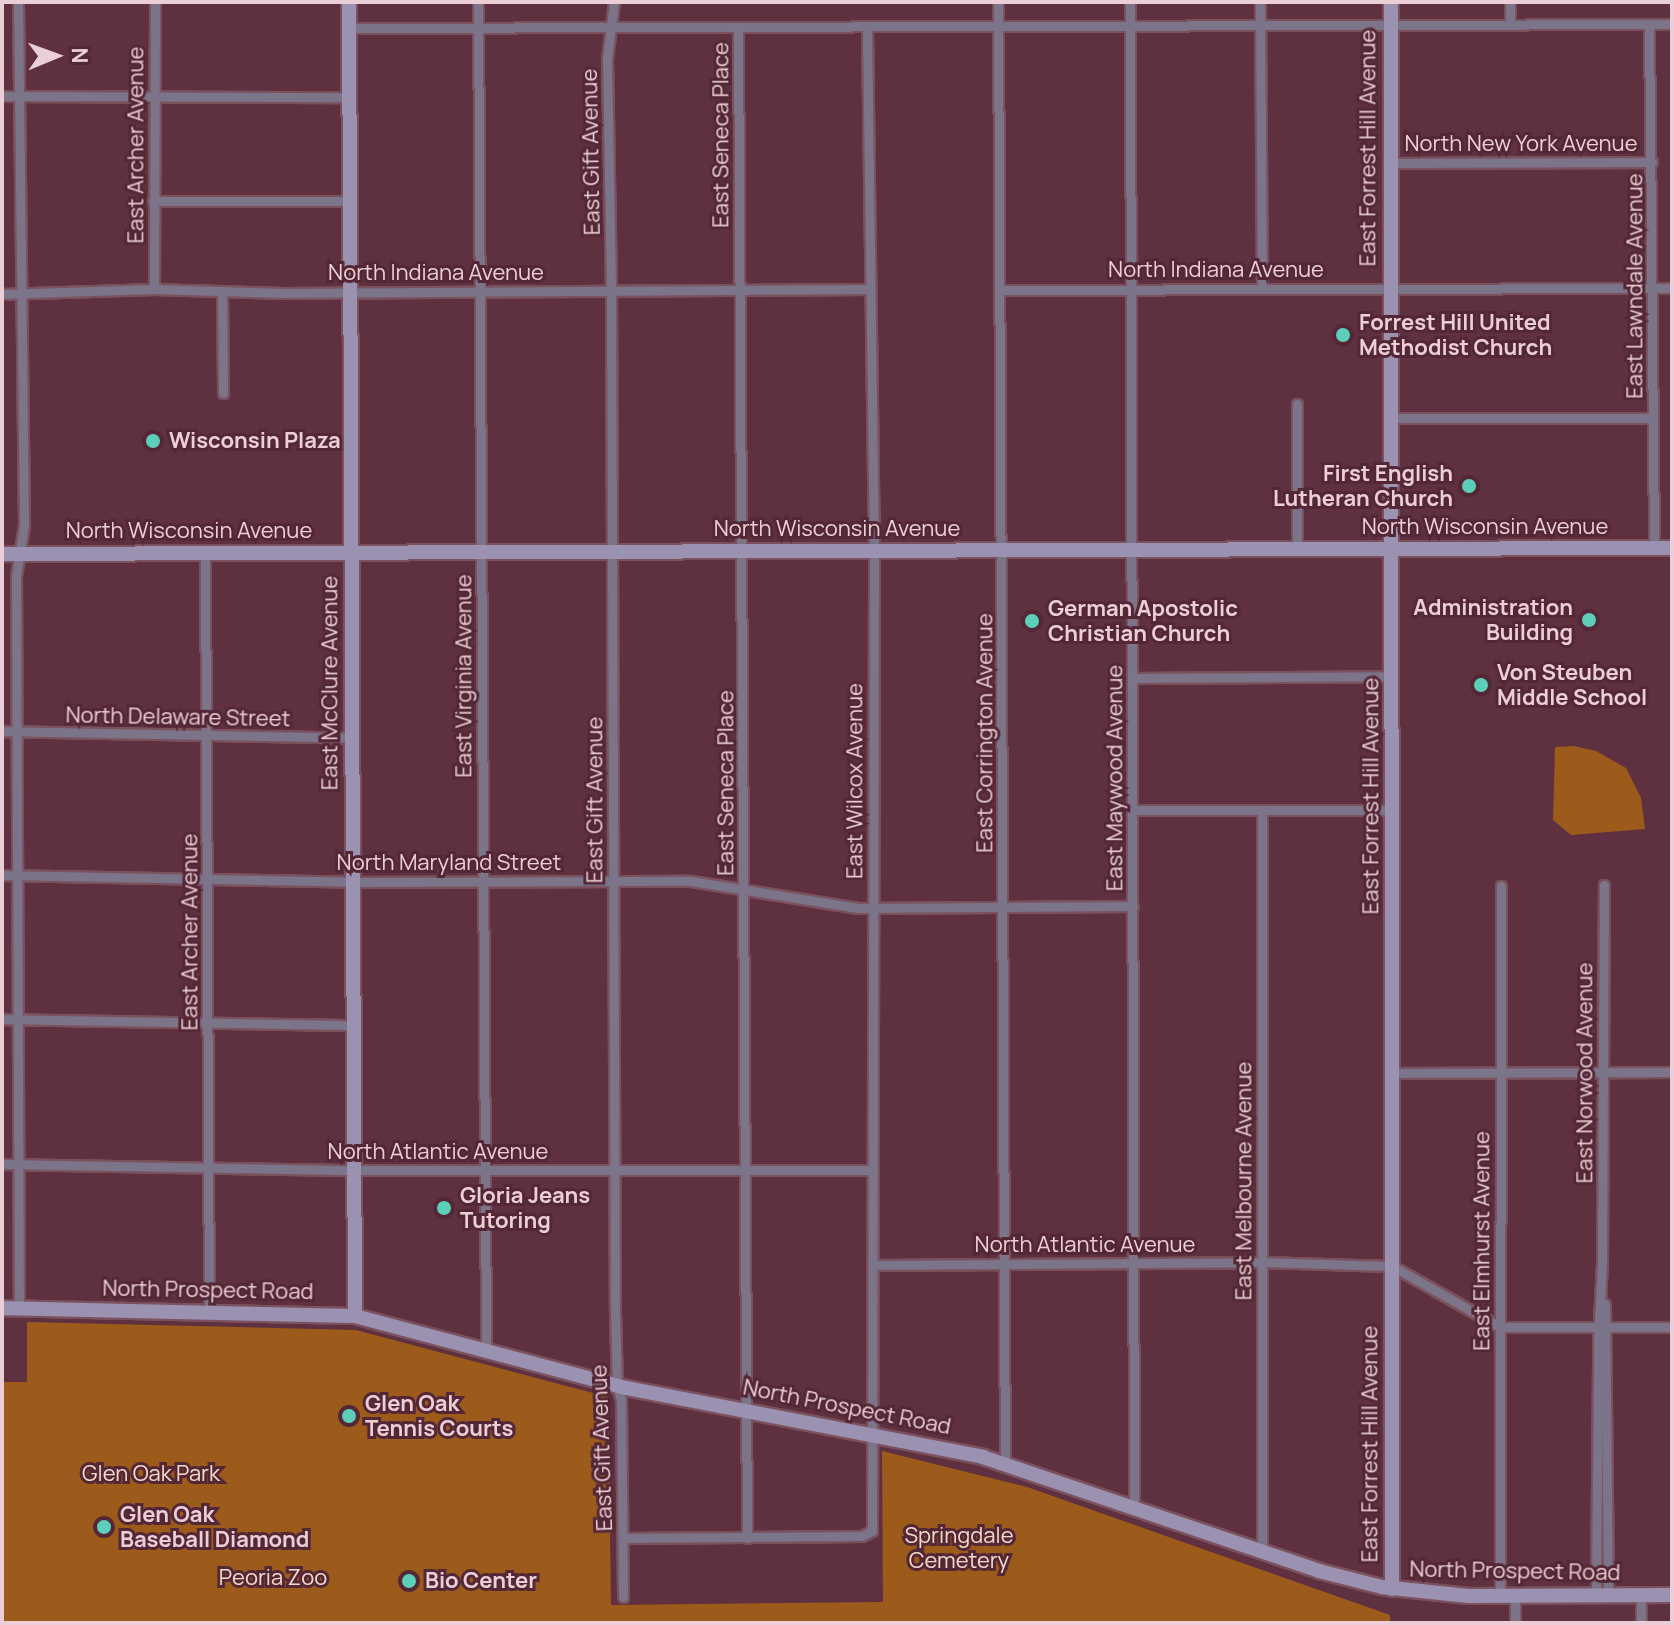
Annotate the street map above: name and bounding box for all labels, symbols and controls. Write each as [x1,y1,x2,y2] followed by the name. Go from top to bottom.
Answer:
[16,16,96,96] north arrow
[1355,30,1381,266] street label: East Forrest Hill Avenue
[708,42,734,228] street label: East Seneca Place
[65,47,95,64] text: N
[123,47,149,243] street label: East Archer Avenue
[576,69,606,235] street label: East Gift Avenue
[1404,131,1638,157] street label: North New York Avenue
[1622,173,1648,399] street label: East Lawndale Avenue
[1108,257,1324,283] street label: North Indiana Avenue
[328,260,544,286] street label: North Indiana Avenue
[1359,309,1552,360] place label: Forrest Hill United Methodist Church
[1334,326,1352,344] marker: Forrest Hill United Methodist Church
[169,428,341,454] place label: Wisconsin Plaza
[144,432,162,450] marker: Wisconsin Plaza
[1273,460,1453,512] place label: First English Lutheran Church
[1460,477,1478,495] marker: First English Lutheran Church
[1362,514,1608,540] street label: North Wisconsin Avenue
[714,516,960,542] street label: North Wisconsin Avenue
[66,518,312,544] street label: North Wisconsin Avenue
[451,574,477,778] street label: East Virginia Avenue
[317,576,343,790] street label: East McClure Avenue
[1413,594,1573,646] place label: Administration Building
[1048,595,1238,646] place label: German Apostolic Christian Church
[1580,611,1598,629] marker: Administration Building
[1023,612,1041,630] marker: German Apostolic Christian Church
[972,613,998,853] street label: East Corrington Avenue
[1497,659,1647,710] place label: Von Steuben Middle School
[1102,665,1128,891] street label: East Maywood Avenue
[1472,676,1490,694] marker: Von Steuben Middle School
[1358,678,1384,914] street label: East Forrest Hill Avenue
[842,683,868,879] street label: East Wilcox Avenue
[713,690,739,876] street label: East Seneca Place
[65,702,291,732] street label: North Delaware Street
[582,717,608,883] street label: East Gift Avenue
[177,834,203,1030] street label: East Archer Avenue
[337,850,561,876] street label: North Maryland Street
[1572,963,1598,1183] street label: East Norwood Avenue
[1231,1062,1257,1300] street label: East Melbourne Avenue
[1469,1131,1495,1351] street label: East Elmhurst Avenue
[328,1139,548,1165] street label: North Atlantic Avenue
[460,1182,590,1234] place label: Gloria Jeans Tutoring
[435,1199,453,1217] marker: Gloria Jeans Tutoring
[975,1232,1195,1258] street label: North Atlantic Avenue
[102,1275,314,1305] street label: North Prospect Road
[1357,1326,1383,1562] street label: East Forrest Hill Avenue
[586,1364,618,1532] street label: East Gift Avenue
[741,1374,953,1440] street label: North Prospect Road
[365,1390,513,1442] place label: Glen Oak Tennis Courts
[340,1407,358,1425] marker: Glen Oak Tennis Courts
[82,1461,220,1487] park label: Glen Oak Park
[120,1501,309,1552] place label: Glen Oak Baseball Diamond
[95,1518,113,1536] marker: Glen Oak Baseball Diamond
[905,1522,1013,1574] park label: Springdale Cemetery
[1409,1556,1621,1586] street label: North Prospect Road
[219,1565,327,1591] park label: Peoria Zoo
[425,1568,537,1594] place label: Bio Center
[400,1572,418,1590] marker: Bio Center

